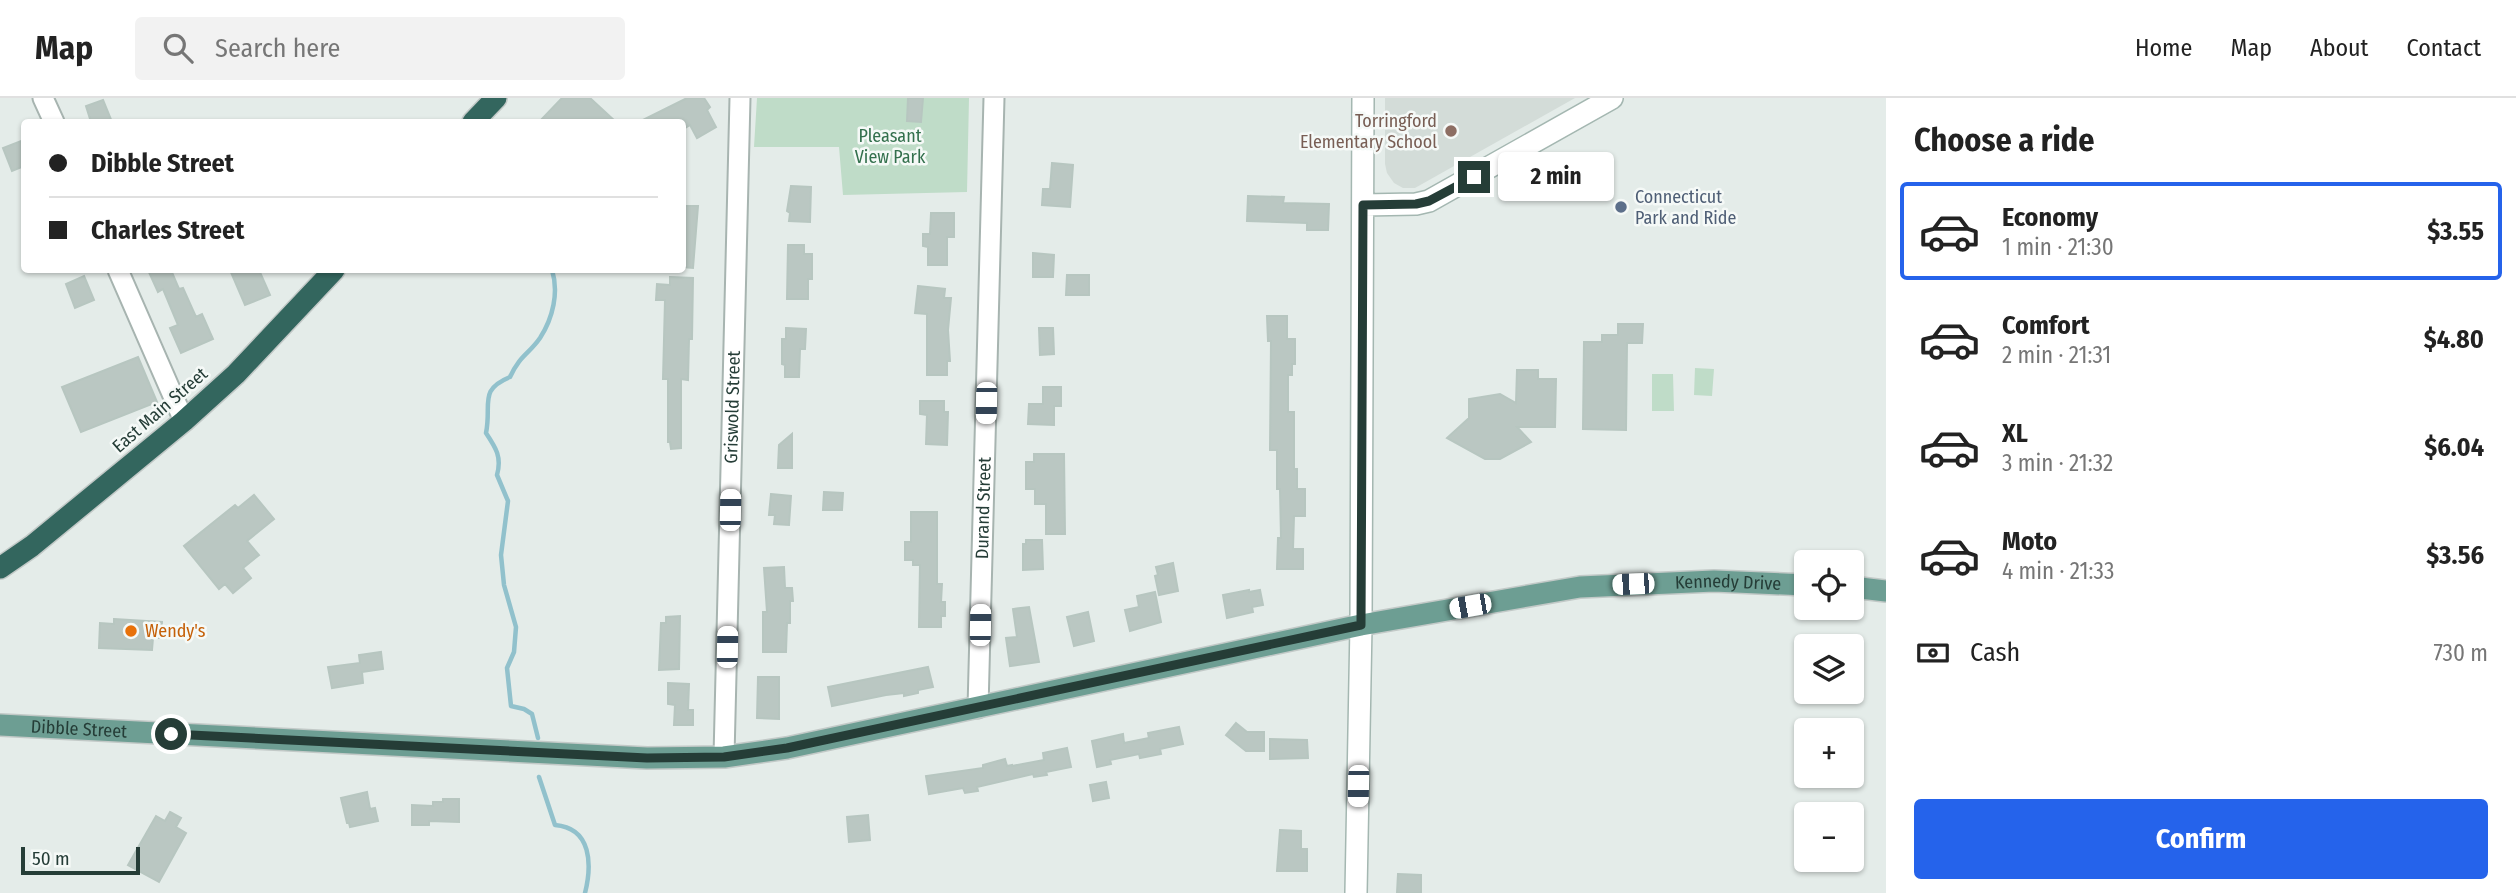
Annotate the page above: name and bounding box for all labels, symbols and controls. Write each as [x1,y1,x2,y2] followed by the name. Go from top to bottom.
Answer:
[135,17,625,80] search box
[35,28,93,68] text: Map
[159,29,197,67] icon: search
[215,33,340,64] text: Search here
[2135,34,2192,62] text: Home
[2230,34,2272,62] text: Map
[2310,34,2368,62] text: About
[2406,34,2481,62] text: Contact
[1300,110,1437,153] place label: Torringford Elementary School
[1914,121,2095,159] text: Choose a ride
[1443,123,1459,139] marker: Torringford Elementary School
[855,125,926,168] park label: Pleasant View Park
[91,148,234,179] text: Dibble Street
[1498,153,1614,202] callout: 2 min
[1458,161,1490,193] route end
[1531,162,1582,190] text: 2 min
[1635,186,1736,229] place label: Connecticut Park and Ride
[1613,199,1629,215] marker: Connecticut Park and Ride
[1918,200,1981,263] icon: car
[2002,202,2098,233] text: Economy
[91,215,244,246] text: Charles Street
[2427,216,2484,247] text: $3.55
[2002,233,2114,261] text: 1 min · 21:30
[1918,308,1981,371] icon: car
[2002,310,2090,341] text: Comfort
[2424,324,2484,355] text: $4.80
[2002,341,2111,369] text: 2 min · 21:31
[720,350,745,464] street label: Griswold Street
[108,363,212,457] street label: East Main Street
[976,382,997,424] car
[1918,416,1981,479] icon: car
[2002,418,2028,449] text: XL
[2424,432,2484,463] text: $6.04
[2002,449,2113,477] text: 3 min · 21:32
[971,457,996,559] street label: Durand Street
[720,489,741,531] car
[1918,524,1981,587] icon: car
[2002,526,2057,557] text: Moto
[2426,540,2484,571] text: $3.56
[1794,550,1864,872] map controls
[1794,550,1864,620] button: locate
[2002,557,2114,585] text: 4 min · 21:33
[1675,570,1782,595] street label: Kennedy Drive
[1612,573,1655,595] car
[1448,592,1493,620] car
[970,604,991,646] car
[145,620,206,642] place label: Wendy's
[123,623,139,639] marker: Wendy's
[717,626,738,668] car
[1794,634,1864,704] button: layers
[1914,634,1952,672] icon: cash
[1970,637,2020,668] text: Cash
[2433,639,2488,667] text: 730 m
[30,716,128,742] street label: Dibble Street
[155,718,187,750] route start
[1794,718,1864,788] button: +
[1348,765,1369,807] car
[1914,799,2488,879] button: Confirm
[1794,802,1864,872] button: −
[21,844,140,876] scale bar
[32,847,70,870] text: 50 m

